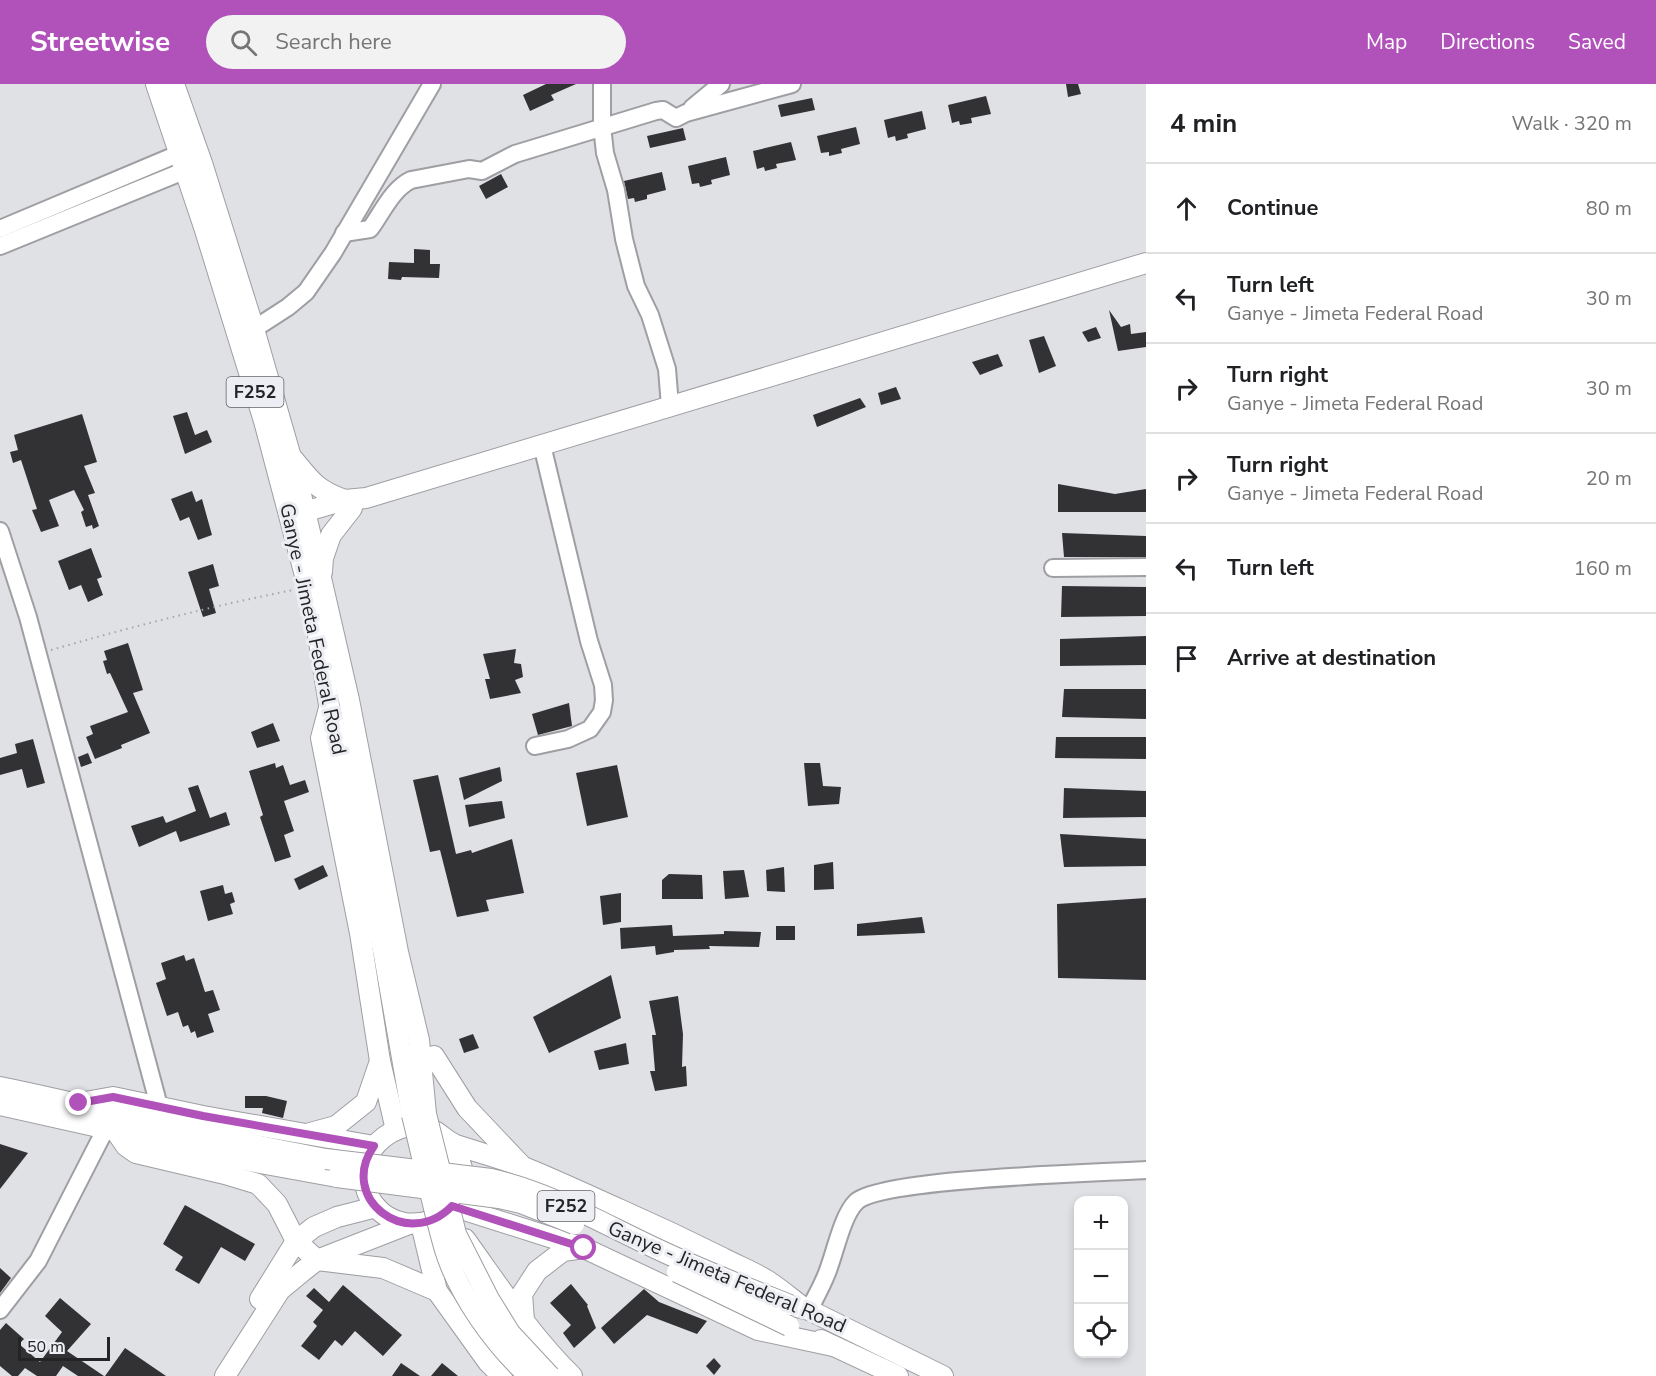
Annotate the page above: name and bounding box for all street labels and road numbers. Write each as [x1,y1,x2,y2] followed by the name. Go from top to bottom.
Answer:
[226,377,284,407] road number: F252
[273,501,353,757] street label: Ganye - Jimeta Federal Road
[538,1191,594,1221] road number: F252
[604,1215,850,1339] street label: Ganye - Jimeta Federal Road

